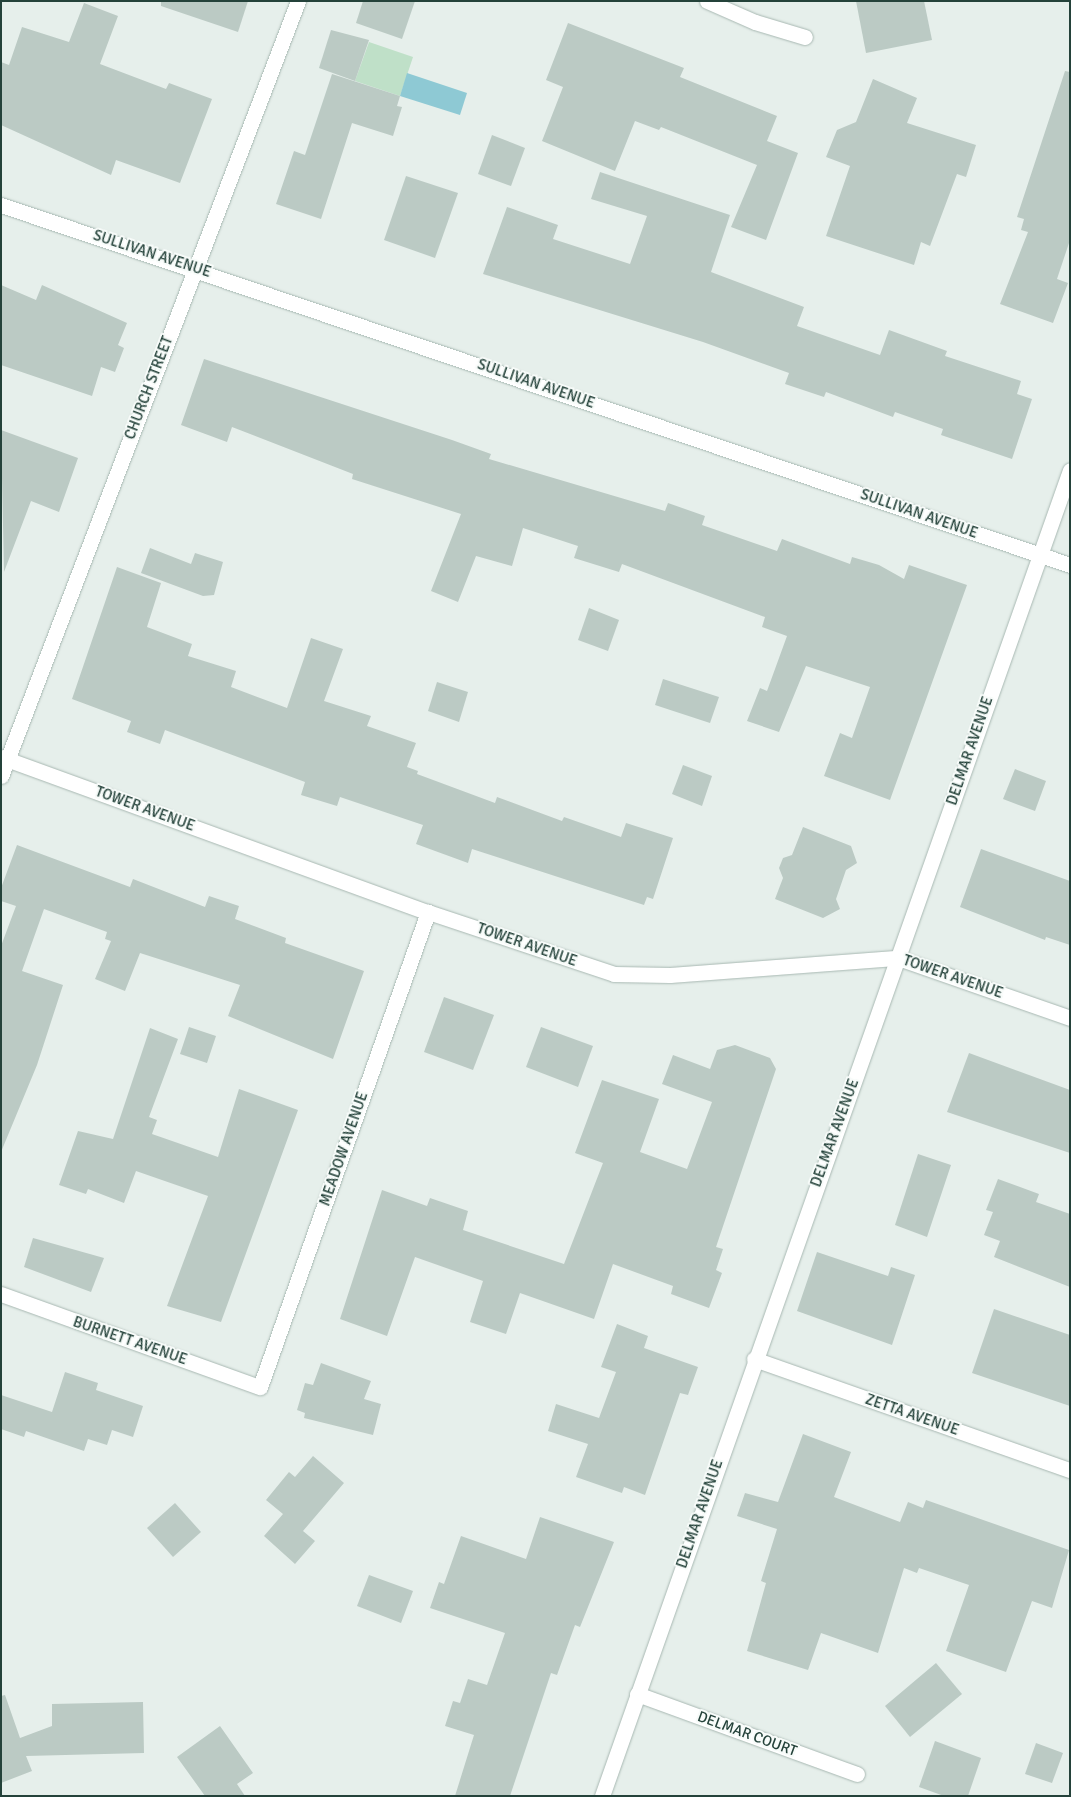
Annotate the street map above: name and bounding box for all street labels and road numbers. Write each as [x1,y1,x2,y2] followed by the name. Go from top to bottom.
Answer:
[91,226,213,282] street label: SULLIVAN AVENUE
[121,334,177,442] street label: CHURCH STREET
[475,355,597,413] street label: SULLIVAN AVENUE
[858,485,980,543] street label: SULLIVAN AVENUE
[943,694,997,808] street label: DELMAR AVENUE
[93,783,197,835] street label: TOWER AVENUE
[475,919,579,971] street label: TOWER AVENUE
[901,951,1005,1003] street label: TOWER AVENUE
[807,1076,863,1190] street label: DELMAR AVENUE
[316,1090,372,1208] street label: MEADOW AVENUE
[71,1313,189,1369] street label: BURNETT AVENUE
[863,1391,961,1439] street label: ZETTA AVENUE
[673,1457,727,1571] street label: DELMAR AVENUE
[695,1708,799,1760] street label: DELMAR COURT

